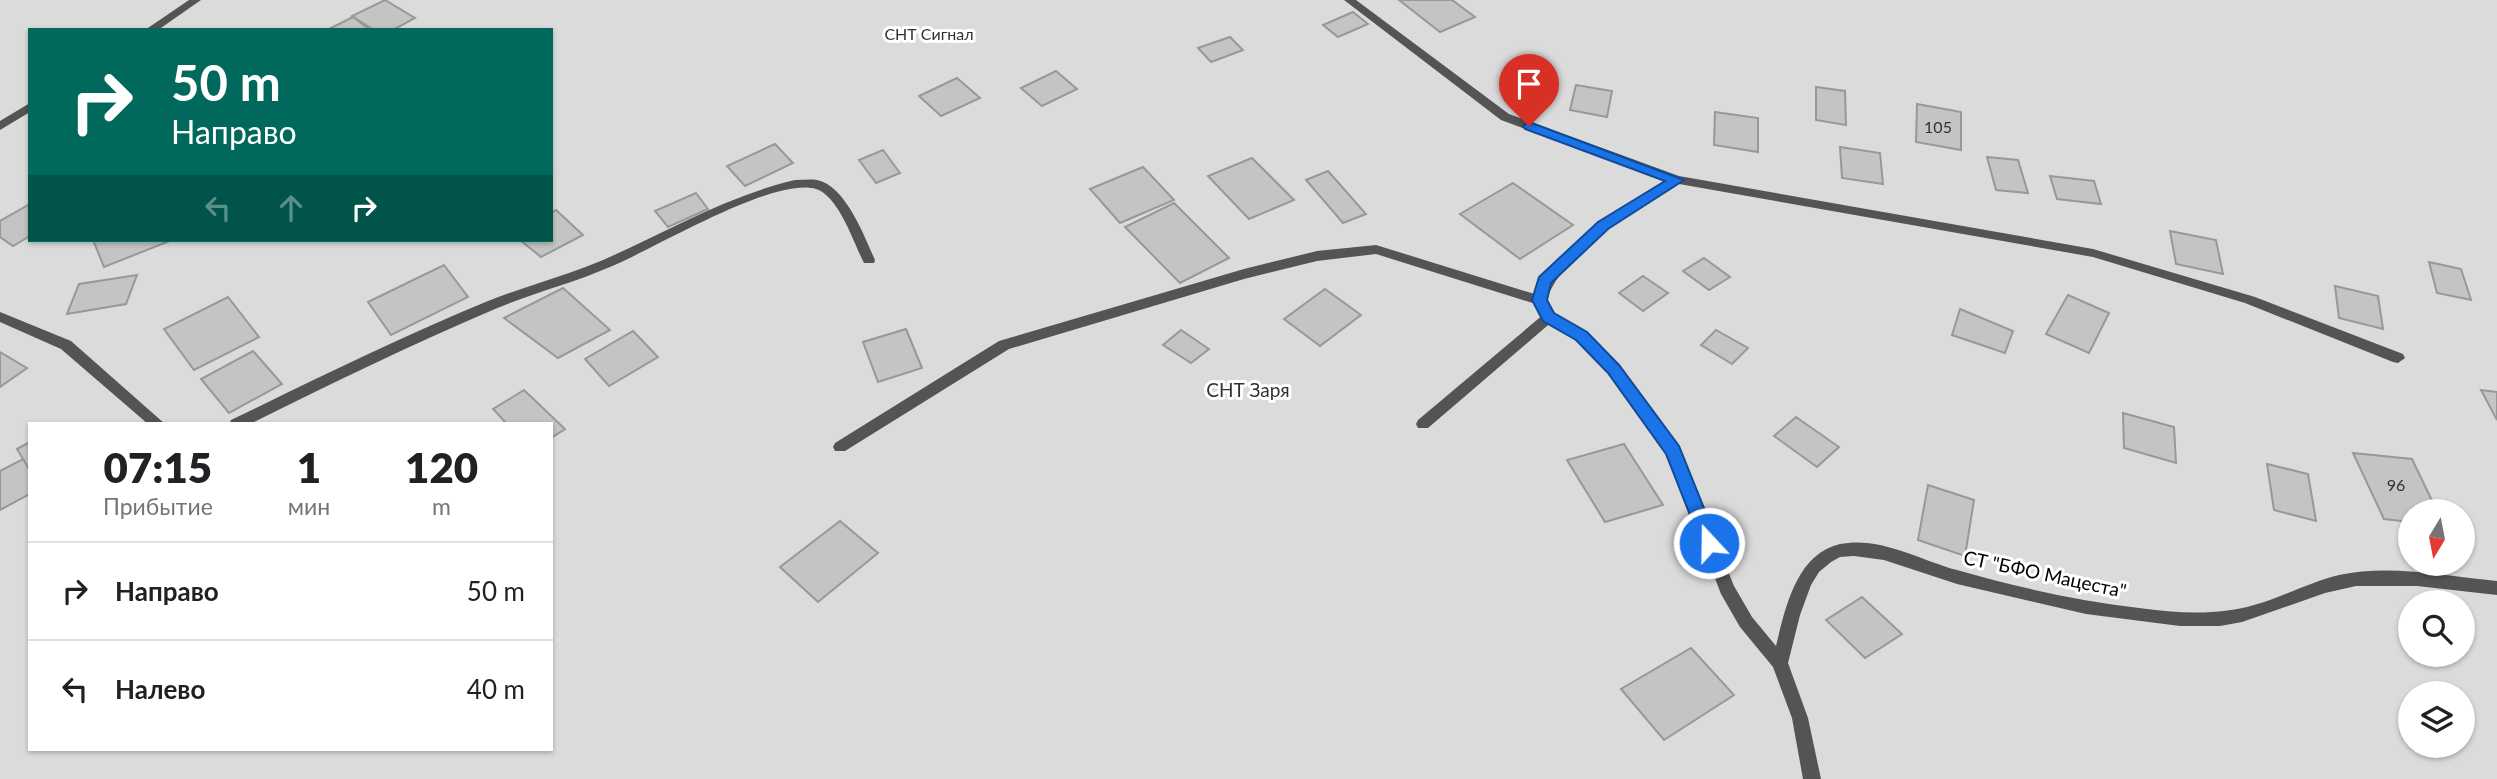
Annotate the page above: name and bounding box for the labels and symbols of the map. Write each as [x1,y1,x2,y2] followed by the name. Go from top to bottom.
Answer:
[884,24,974,43] park label: СНТ Сигнал
[1499,54,1559,126] pin
[1924,117,1952,136] house number: 105
[1206,378,1290,401] park label: СНТ Заря
[2387,475,2405,494] house number: 96
[2398,499,2474,576] north arrow
[1672,506,1746,580] position arrow
[1962,545,2128,602] street label: СТ "БФО Мацеста"

